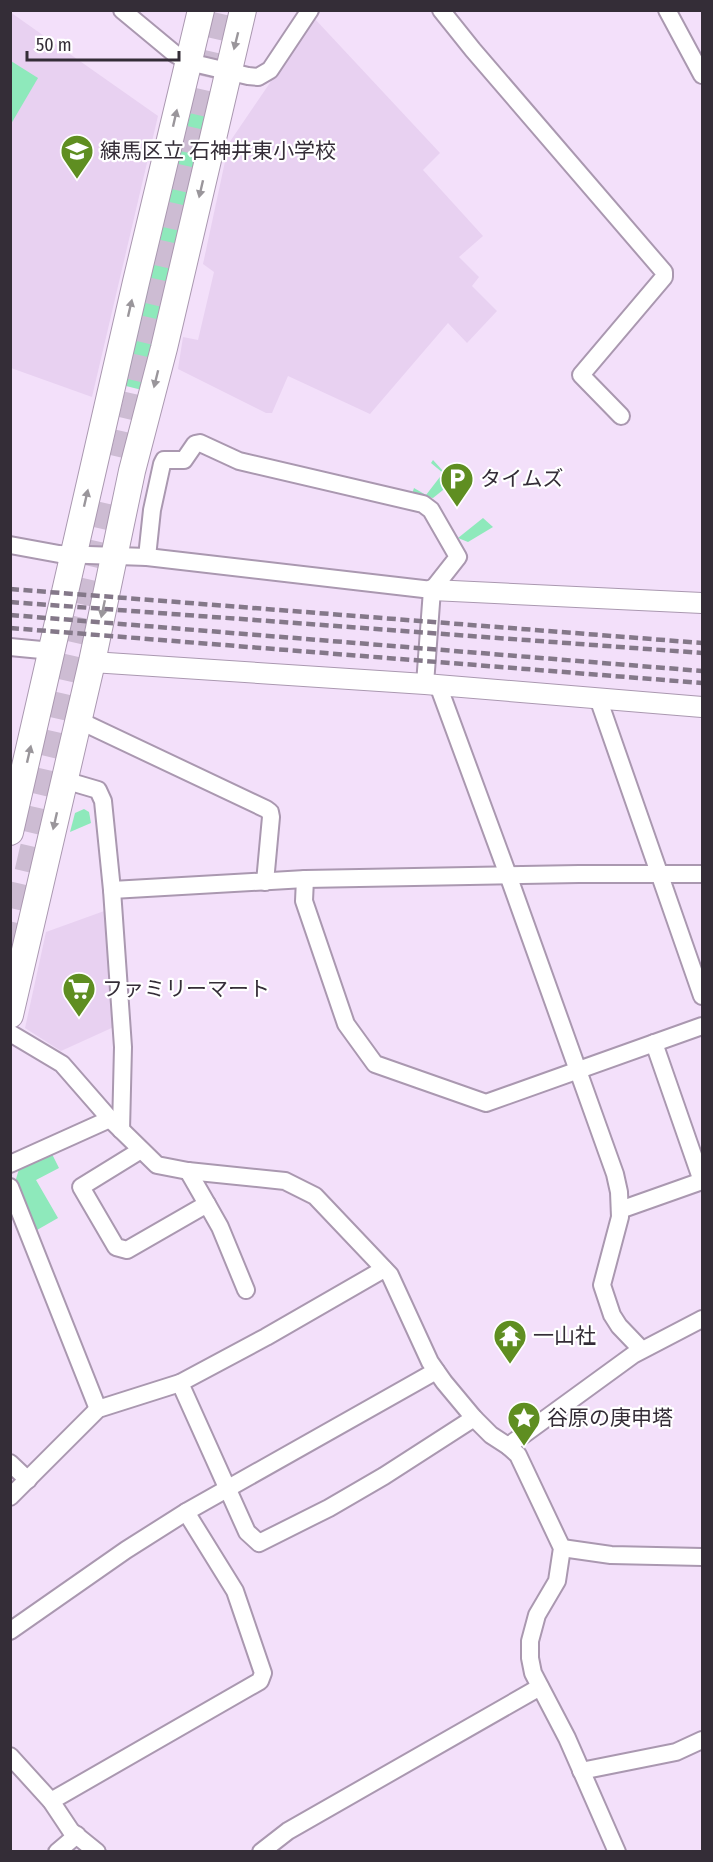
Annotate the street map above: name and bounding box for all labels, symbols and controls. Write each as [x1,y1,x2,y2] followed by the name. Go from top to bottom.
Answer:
[27,24,178,62] scale bar
[230,32,240,50] one-way arrow
[36,34,72,56] text: 50 m
[171,109,181,127] one-way arrow
[59,133,95,180] school or university icon: 練馬区立 石神井東小学校
[100,138,336,164] place label: 練馬区立 石神井東小学校
[196,180,205,199] one-way arrow
[126,298,135,317] one-way arrow
[151,370,161,388] one-way arrow
[439,461,475,508] parking icon: タイムズ
[480,466,564,492] place label: タイムズ
[82,488,92,507] one-way arrow
[98,600,108,619] one-way arrow
[25,745,34,764] one-way arrow
[50,812,59,831] one-way arrow
[61,971,97,1018] supermarket icon: ファミリーマート
[102,976,270,1002] place label: ファミリーマート
[492,1318,528,1365] temple icon: 一山社
[533,1323,596,1349] place label: 一山社
[506,1400,542,1447] place icon: 谷原の庚申塔
[547,1405,673,1431] place label: 谷原の庚申塔

